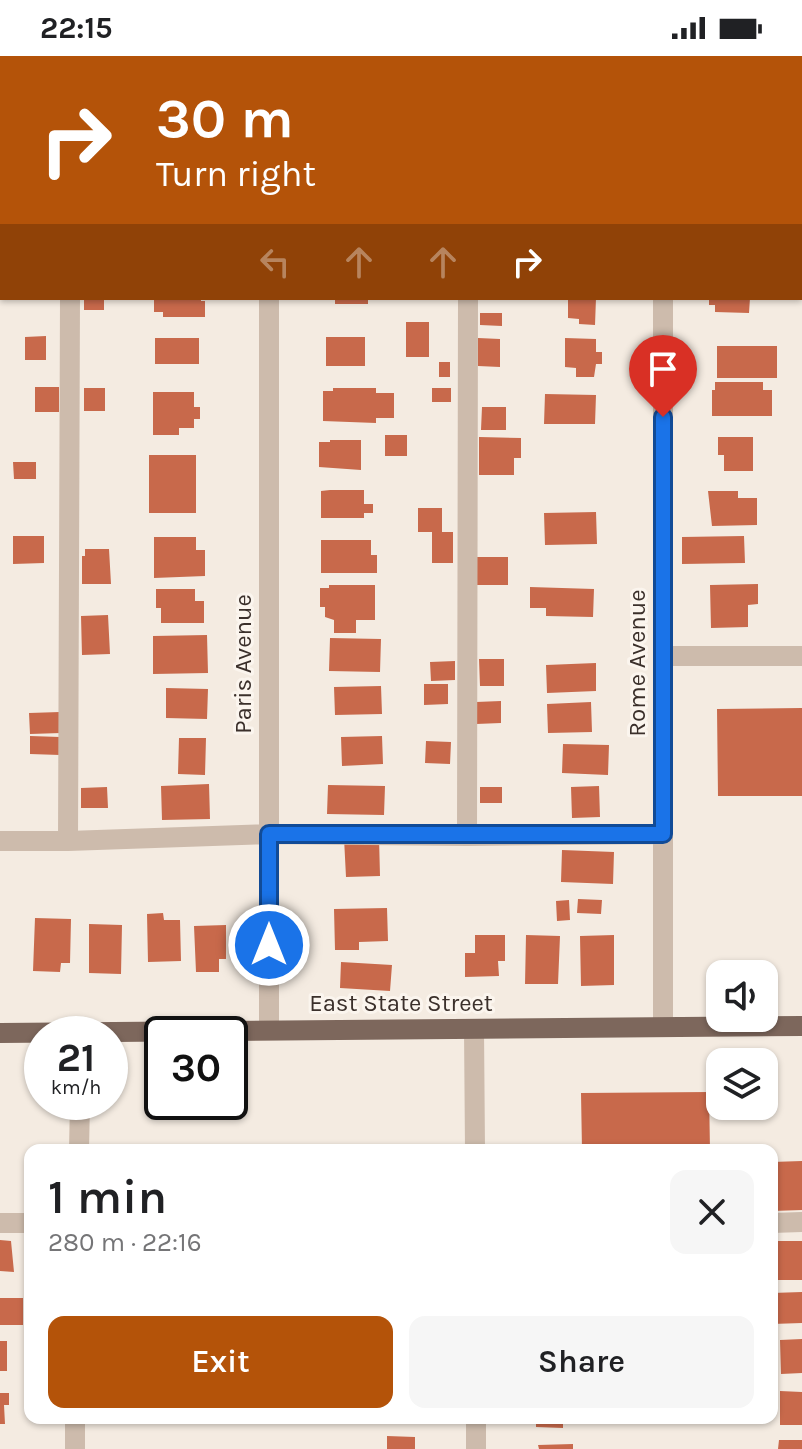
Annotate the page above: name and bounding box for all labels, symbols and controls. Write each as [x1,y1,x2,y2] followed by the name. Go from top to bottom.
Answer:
[40,10,113,46] text: 22:15
[156,86,294,151] text: 30 m
[24,88,128,192] icon: right
[156,153,316,195] text: Turn right
[253,240,297,284] icon: left
[337,240,381,284] icon: ahead
[421,240,465,284] icon: ahead
[505,240,549,284] icon: right
[629,335,697,417] pin
[641,347,685,391] icon: arrive
[623,589,651,737] street label: Rome Avenue
[229,594,257,734] street label: Paris Avenue
[227,903,311,987] position arrow
[706,960,778,1120] map controls
[706,960,778,1032] button: sound
[309,989,493,1017] street label: East State Street
[144,1016,248,1120] speed limit sign: 30
[57,1034,95,1081] text: 21
[706,1048,778,1120] button: layers
[51,1076,101,1099] text: km/h
[48,1169,167,1225] text: 1 min
[670,1170,754,1254] button: close
[48,1227,202,1258] text: 280 m · 22:16
[48,1316,393,1408] button: Exit
[409,1316,754,1408] button: Share

